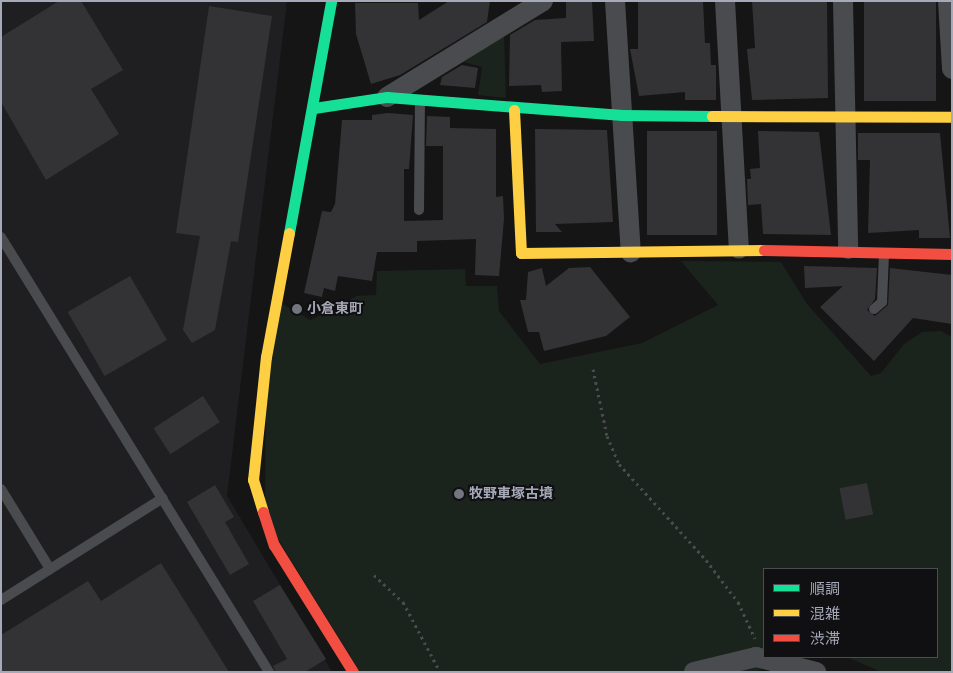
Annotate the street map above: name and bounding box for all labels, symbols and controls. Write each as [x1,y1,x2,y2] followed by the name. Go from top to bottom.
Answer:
[307,301,363,317] place label: 小倉東町
[291,303,303,315] marker: 小倉東町
[469,486,553,502] place label: 牧野車塚古墳
[453,488,465,500] marker: 牧野車塚古墳
[763,568,938,658] legend
[810,580,840,598] text: 順調
[810,605,840,623] text: 混雑
[810,630,840,648] text: 渋滞

